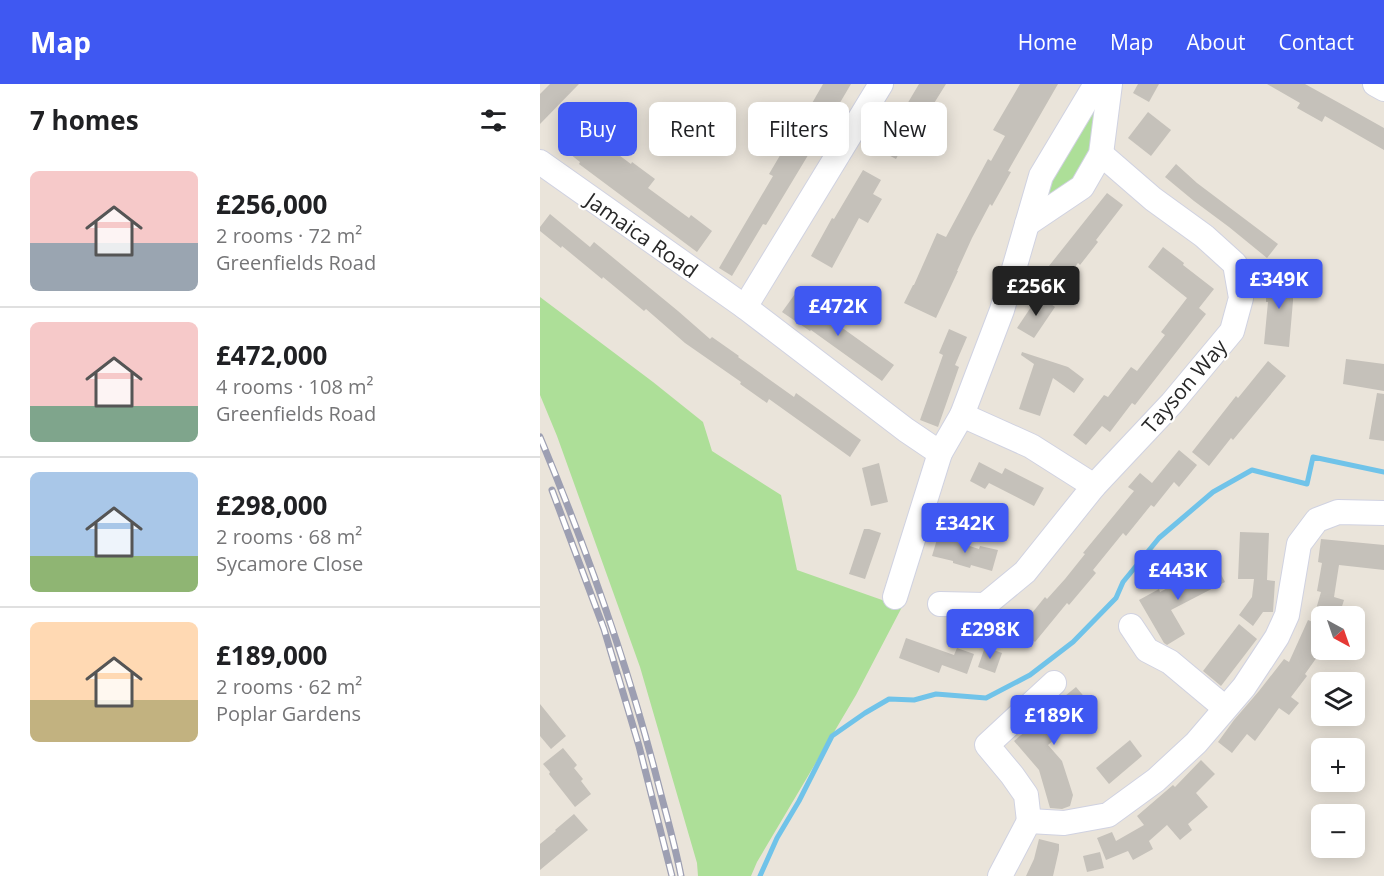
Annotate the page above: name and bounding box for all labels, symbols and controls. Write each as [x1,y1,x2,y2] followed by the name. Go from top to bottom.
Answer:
[30,23,91,61] text: Map
[1018,28,1077,56] text: Home
[1110,28,1153,56] text: Map
[1186,28,1246,56] text: About
[1279,28,1354,56] text: Contact
[30,102,139,138] text: 7 homes
[558,102,637,156] chip: Buy
[649,102,736,156] chip: Rent
[748,102,849,156] chip: Filters
[861,102,947,156] chip: New
[477,104,510,137] icon: filters
[579,185,704,284] street label: Jamaica Road
[216,186,327,222] text: £256,000
[78,195,150,267] icon: home
[216,222,362,249] text: 2 rooms · 72 m²
[216,249,376,276] text: Greenfields Road
[1237,259,1321,310] pin: £349K
[1249,265,1309,292] text: £349K
[994,266,1078,317] pin: £256K
[1006,272,1066,299] text: £256K
[796,286,880,337] pin: £472K
[808,292,868,319] text: £472K
[1135,333,1233,439] street label: Tayson Way
[216,337,327,373] text: £472,000
[78,346,150,418] icon: home
[216,373,374,400] text: 4 rooms · 108 m²
[216,400,376,427] text: Greenfields Road
[216,487,327,523] text: £298,000
[78,496,150,568] icon: home
[923,503,1007,554] pin: £342K
[935,509,995,536] text: £342K
[216,523,362,550] text: 2 rooms · 68 m²
[216,550,363,577] text: Sycamore Close
[1136,550,1220,601] pin: £443K
[1148,556,1208,583] text: £443K
[1311,606,1365,660] north arrow
[1311,606,1365,858] map controls
[948,609,1032,660] pin: £298K
[960,615,1020,642] text: £298K
[216,637,327,673] text: £189,000
[78,646,150,718] icon: home
[1311,672,1365,726] button: layers
[216,673,362,700] text: 2 rooms · 62 m²
[1012,695,1096,746] pin: £189K
[216,700,361,727] text: Poplar Gardens
[1024,701,1084,728] text: £189K
[1311,738,1365,792] button: +
[1311,804,1365,858] button: −

